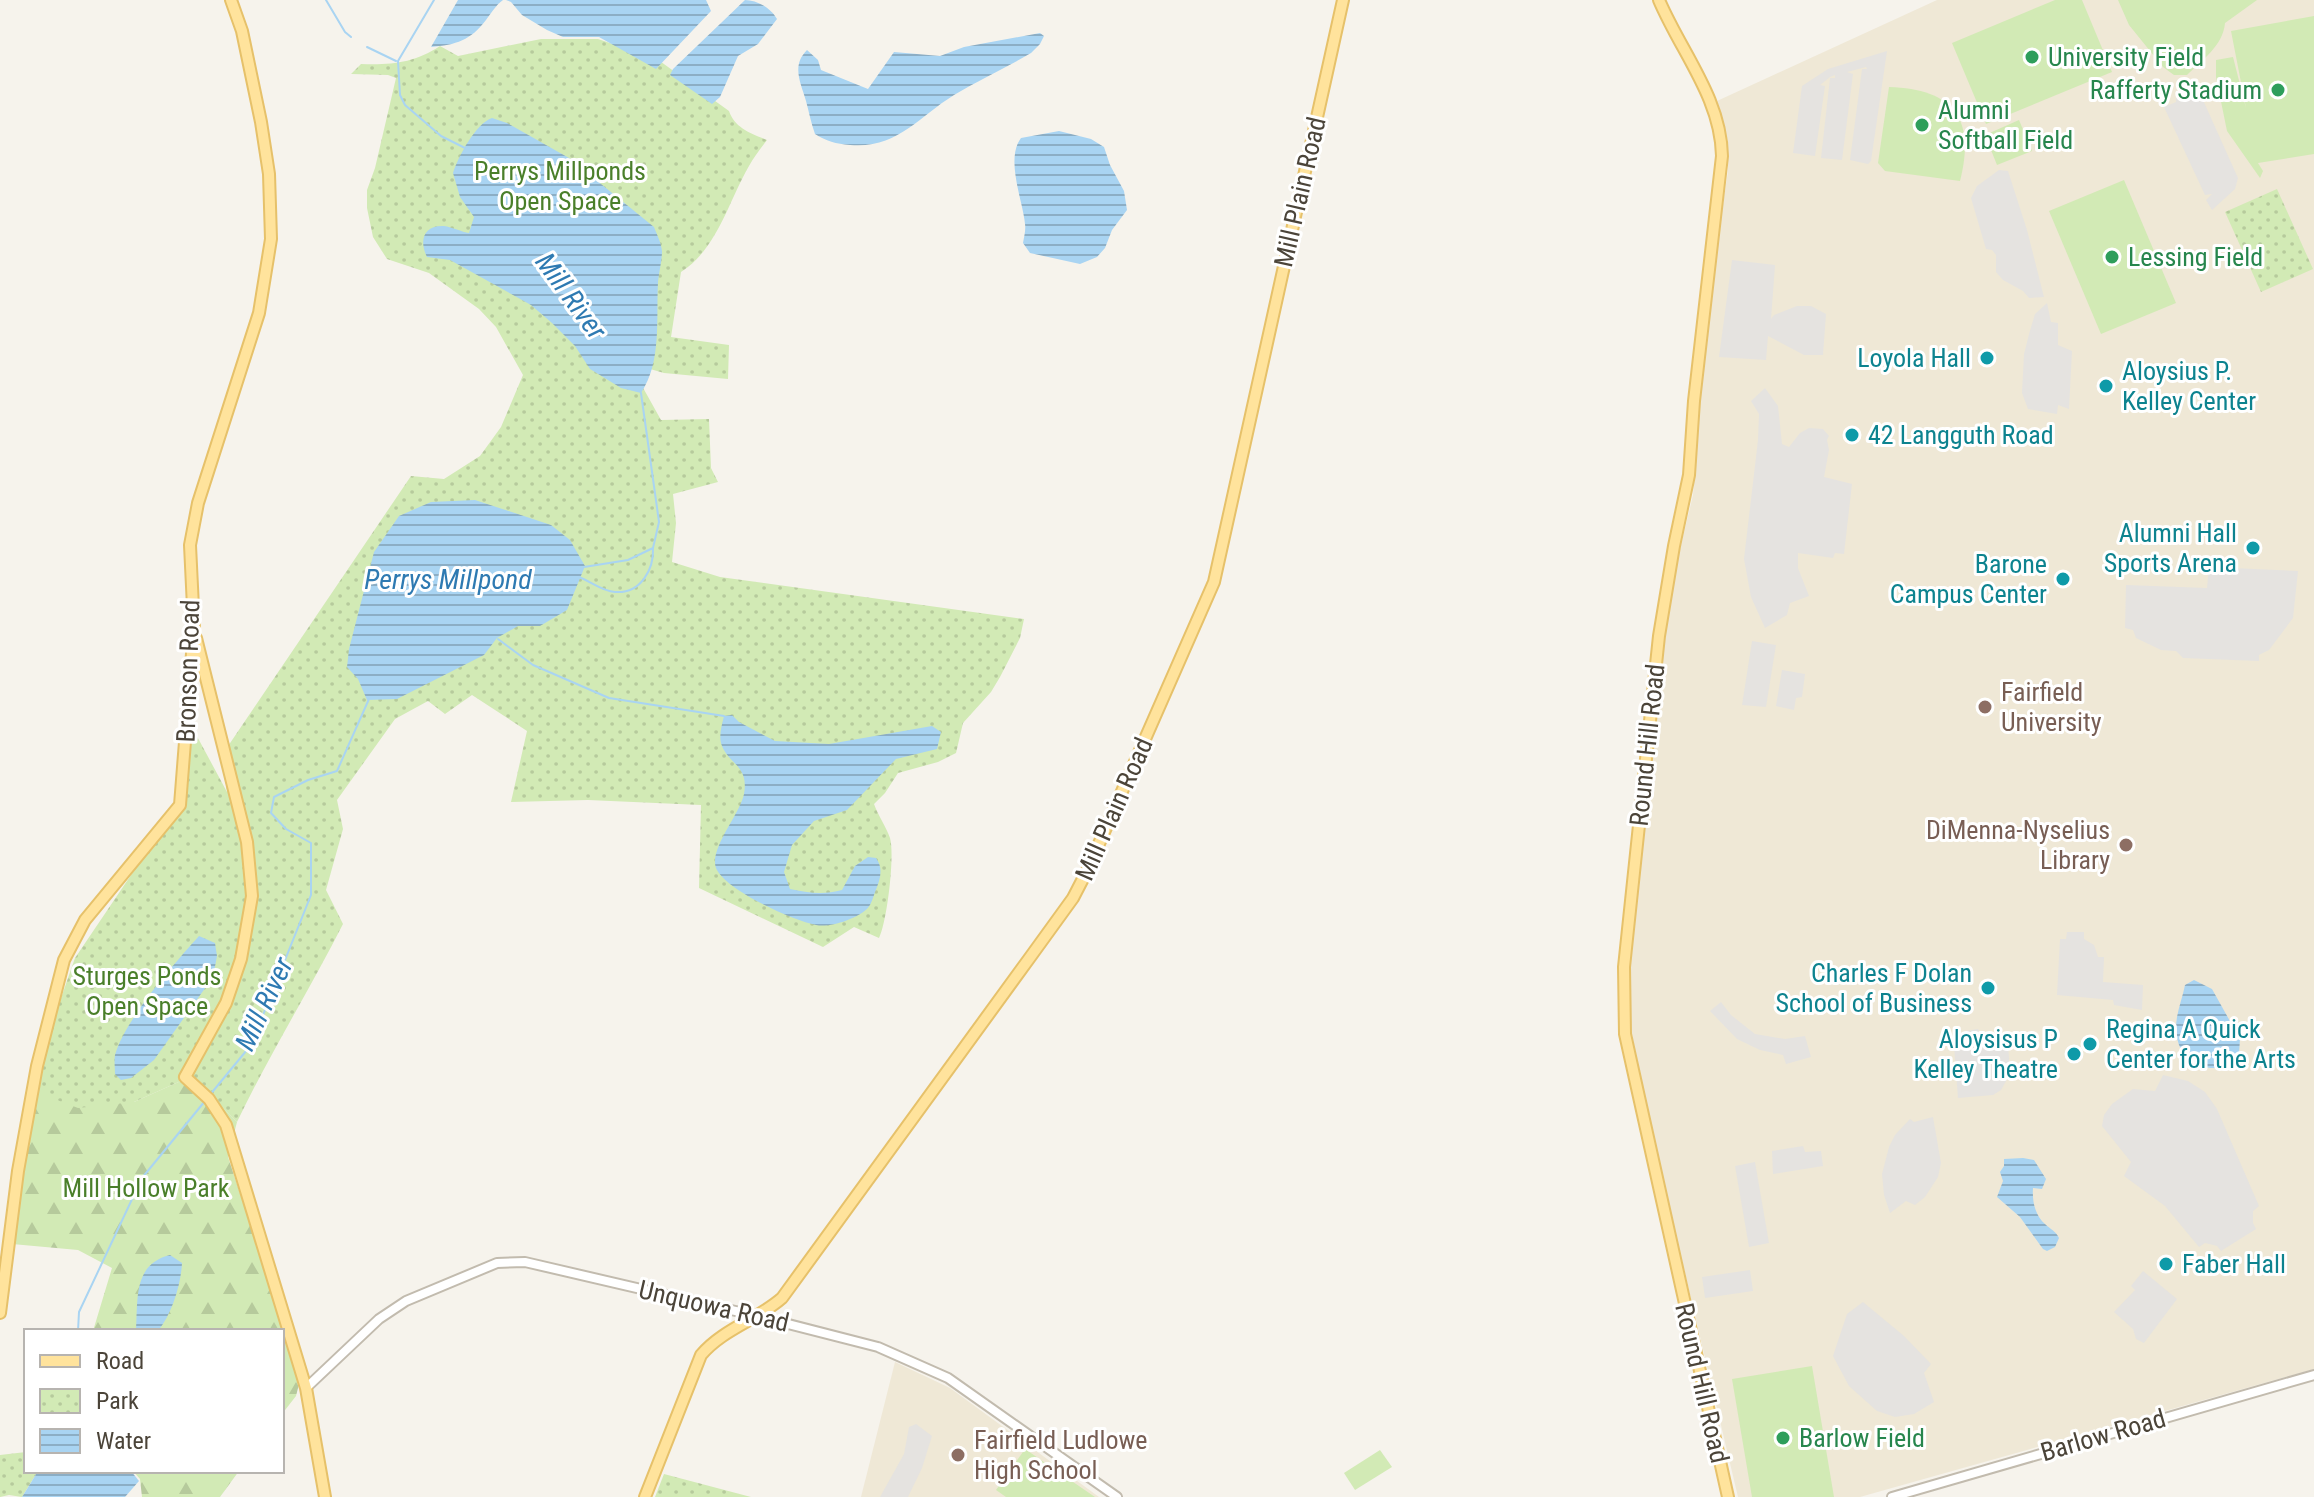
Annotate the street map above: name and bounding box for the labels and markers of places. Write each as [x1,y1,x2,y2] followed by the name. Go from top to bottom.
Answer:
[2048,42,2204,72] place label: University Field
[2023,48,2041,66] marker: University Field
[2090,75,2262,105] place label: Rafferty Stadium
[2269,81,2287,99] marker: Rafferty Stadium
[1938,95,2073,155] place label: Alumni Softball Field
[1913,116,1931,134] marker: Alumni Softball Field
[2128,242,2263,272] place label: Lessing Field
[2103,248,2121,266] marker: Lessing Field
[1857,343,1971,373] place label: Loyola Hall
[1978,349,1996,367] marker: Loyola Hall
[2122,356,2256,416] place label: Aloysius P. Kelley Center
[2097,377,2115,395] marker: Aloysius P. Kelley Center
[1868,420,2054,450] place label: 42 Langguth Road
[1843,426,1861,444] marker: 42 Langguth Road
[2104,518,2237,578] place label: Alumni Hall Sports Arena
[2244,539,2262,557] marker: Alumni Hall Sports Arena
[1890,549,2047,609] place label: Barone Campus Center
[2054,570,2072,588] marker: Barone Campus Center
[2001,677,2102,737] place label: Fairfield University
[1976,698,1994,716] marker: Fairfield University
[1926,815,2110,875] place label: DiMenna-Nyselius Library
[2117,836,2135,854] marker: DiMenna-Nyselius Library
[1776,958,1972,1018] place label: Charles F Dolan School of Business
[1979,979,1997,997] marker: Charles F Dolan School of Business
[2106,1014,2296,1074] place label: Regina A Quick Center for the Arts
[1913,1024,2058,1084] place label: Aloysisus P Kelley Theatre
[2081,1035,2099,1053] marker: Regina A Quick Center for the Arts
[2065,1045,2083,1063] marker: Aloysisus P Kelley Theatre
[2182,1249,2286,1279] place label: Faber Hall
[2157,1255,2175,1273] marker: Faber Hall
[1799,1423,1925,1453] place label: Barlow Field
[974,1425,1148,1485] place label: Fairfield Ludlowe High School
[1774,1429,1792,1447] marker: Barlow Field
[949,1446,967,1464] marker: Fairfield Ludlowe High School

